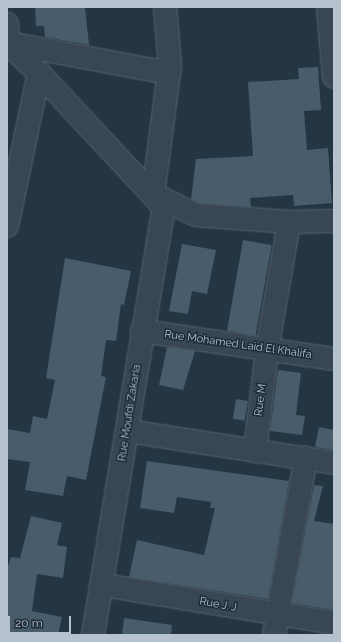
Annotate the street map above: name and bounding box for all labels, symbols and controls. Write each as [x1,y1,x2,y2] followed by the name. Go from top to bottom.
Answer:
[163,328,313,362] street label: Rue Mohamed Laid El Khalifa
[116,364,144,462] street label: Rue Moufdi Zakaria
[252,383,270,417] street label: Rue M
[198,595,238,615] street label: Rue J. J
[10,608,73,634] scale bar
[15,616,43,630] text: 20 m

